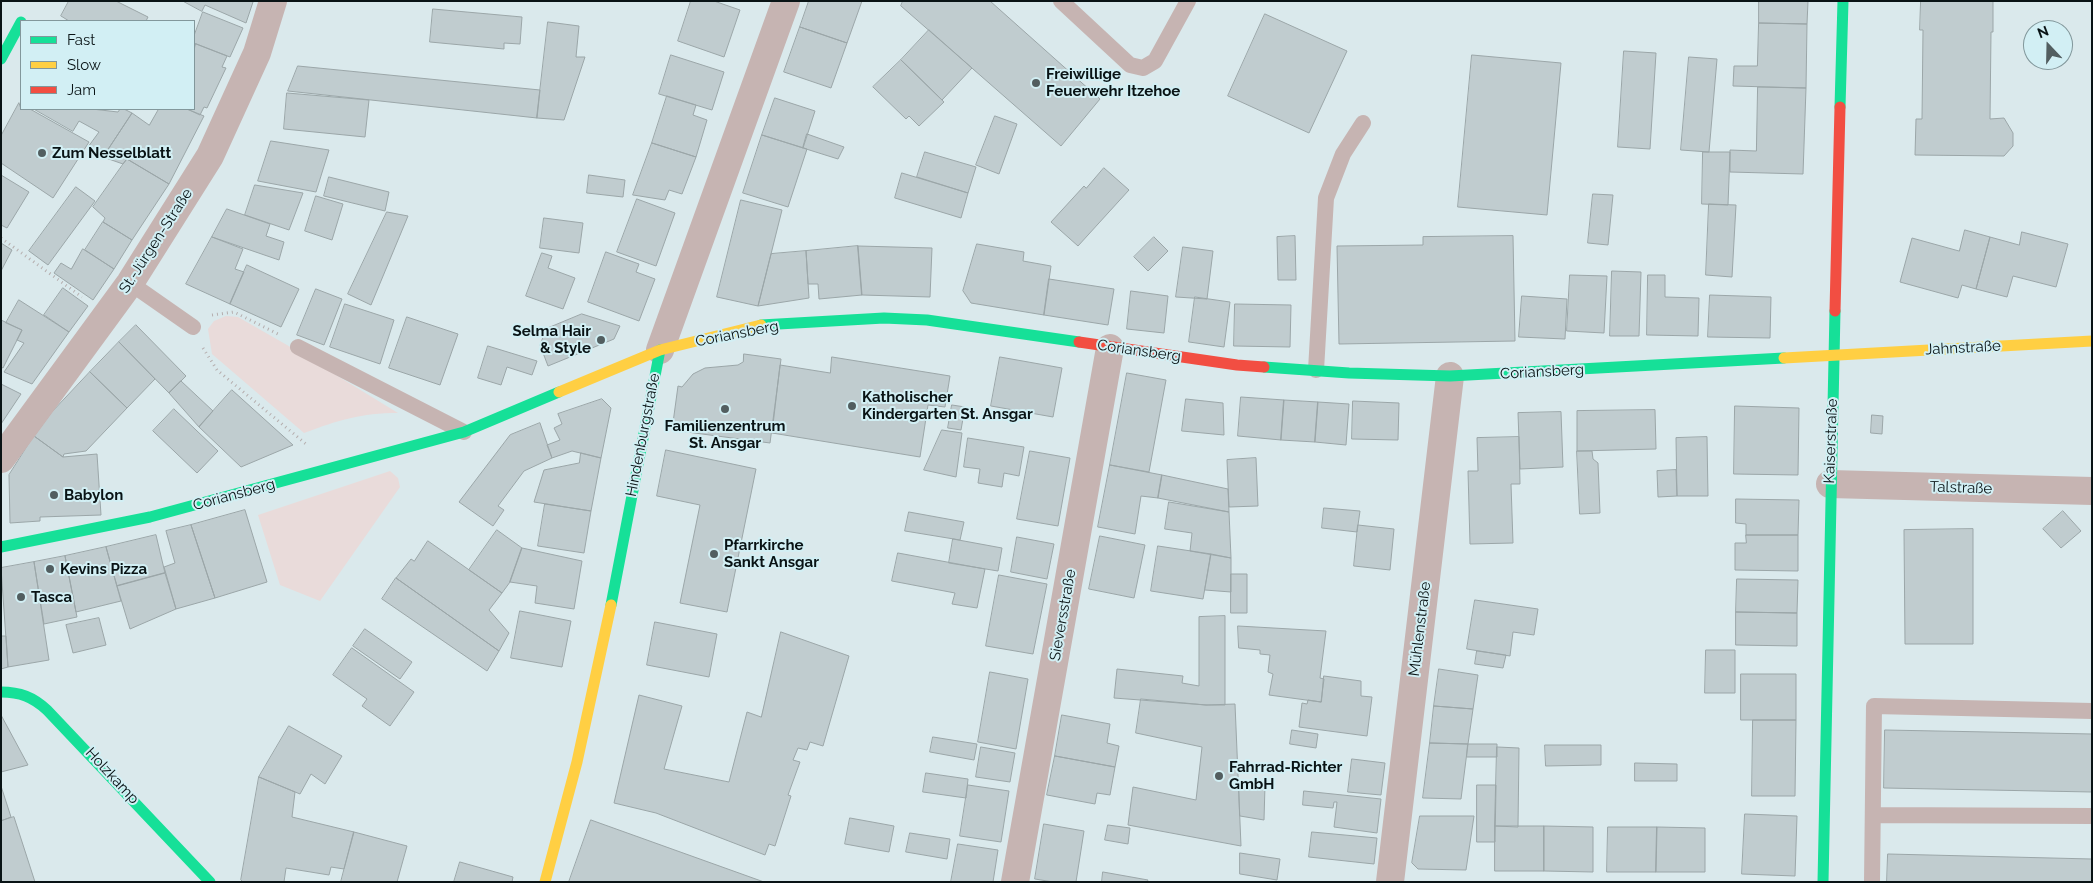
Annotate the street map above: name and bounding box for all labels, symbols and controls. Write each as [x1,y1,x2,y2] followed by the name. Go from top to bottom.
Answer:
[20,20,195,110] legend
[2023,20,2073,70] north arrow
[2035,23,2051,41] text: N
[67,31,95,49] text: Fast
[67,56,101,74] text: Slow
[1046,65,1180,100] place label: Freiwillige Feuerwehr Itzehoe
[1030,77,1042,89] marker: Freiwillige Feuerwehr Itzehoe
[67,81,96,99] text: Jam
[52,144,171,162] place label: Zum Nesselblatt
[36,147,48,159] marker: Zum Nesselblatt
[115,185,197,297] street label: St.-Jürgen-Straße
[694,317,780,351] street label: Coriansberg
[513,322,591,357] place label: Selma Hair & Style
[595,334,607,346] marker: Selma Hair & Style
[1096,336,1182,366] street label: Coriansberg
[1925,337,2001,359] street label: Jahnstraße
[1499,361,1585,383] street label: Coriansberg
[622,372,664,498] street label: Hindenburgstraße
[862,388,1033,423] place label: Katholischer Kindergarten St. Ansgar
[1821,398,1841,484] street label: Kaiserstraße
[846,400,858,412] marker: Katholischer Kindergarten St. Ansgar
[719,403,731,415] marker: Familienzentrum St. Ansgar
[664,417,786,452] place label: Familienzentrum St. Ansgar
[191,475,277,515] street label: Coriansberg
[1929,478,1993,498] street label: Talstraße
[64,486,123,504] place label: Babylon
[48,489,60,501] marker: Babylon
[724,536,819,571] place label: Pfarrkirche Sankt Ansgar
[708,548,720,560] marker: Pfarrkirche Sankt Ansgar
[60,560,147,578] place label: Kevins Pizza
[44,563,56,575] marker: Kevins Pizza
[1046,568,1080,662] street label: Sieversstraße
[1405,581,1435,677] street label: Mühlenstraße
[31,588,72,606] place label: Tasca
[15,591,27,603] marker: Tasca
[81,744,143,808] street label: Holzkamp
[1229,758,1342,793] place label: Fahrrad-Richter GmbH
[1213,770,1225,782] marker: Fahrrad-Richter GmbH

